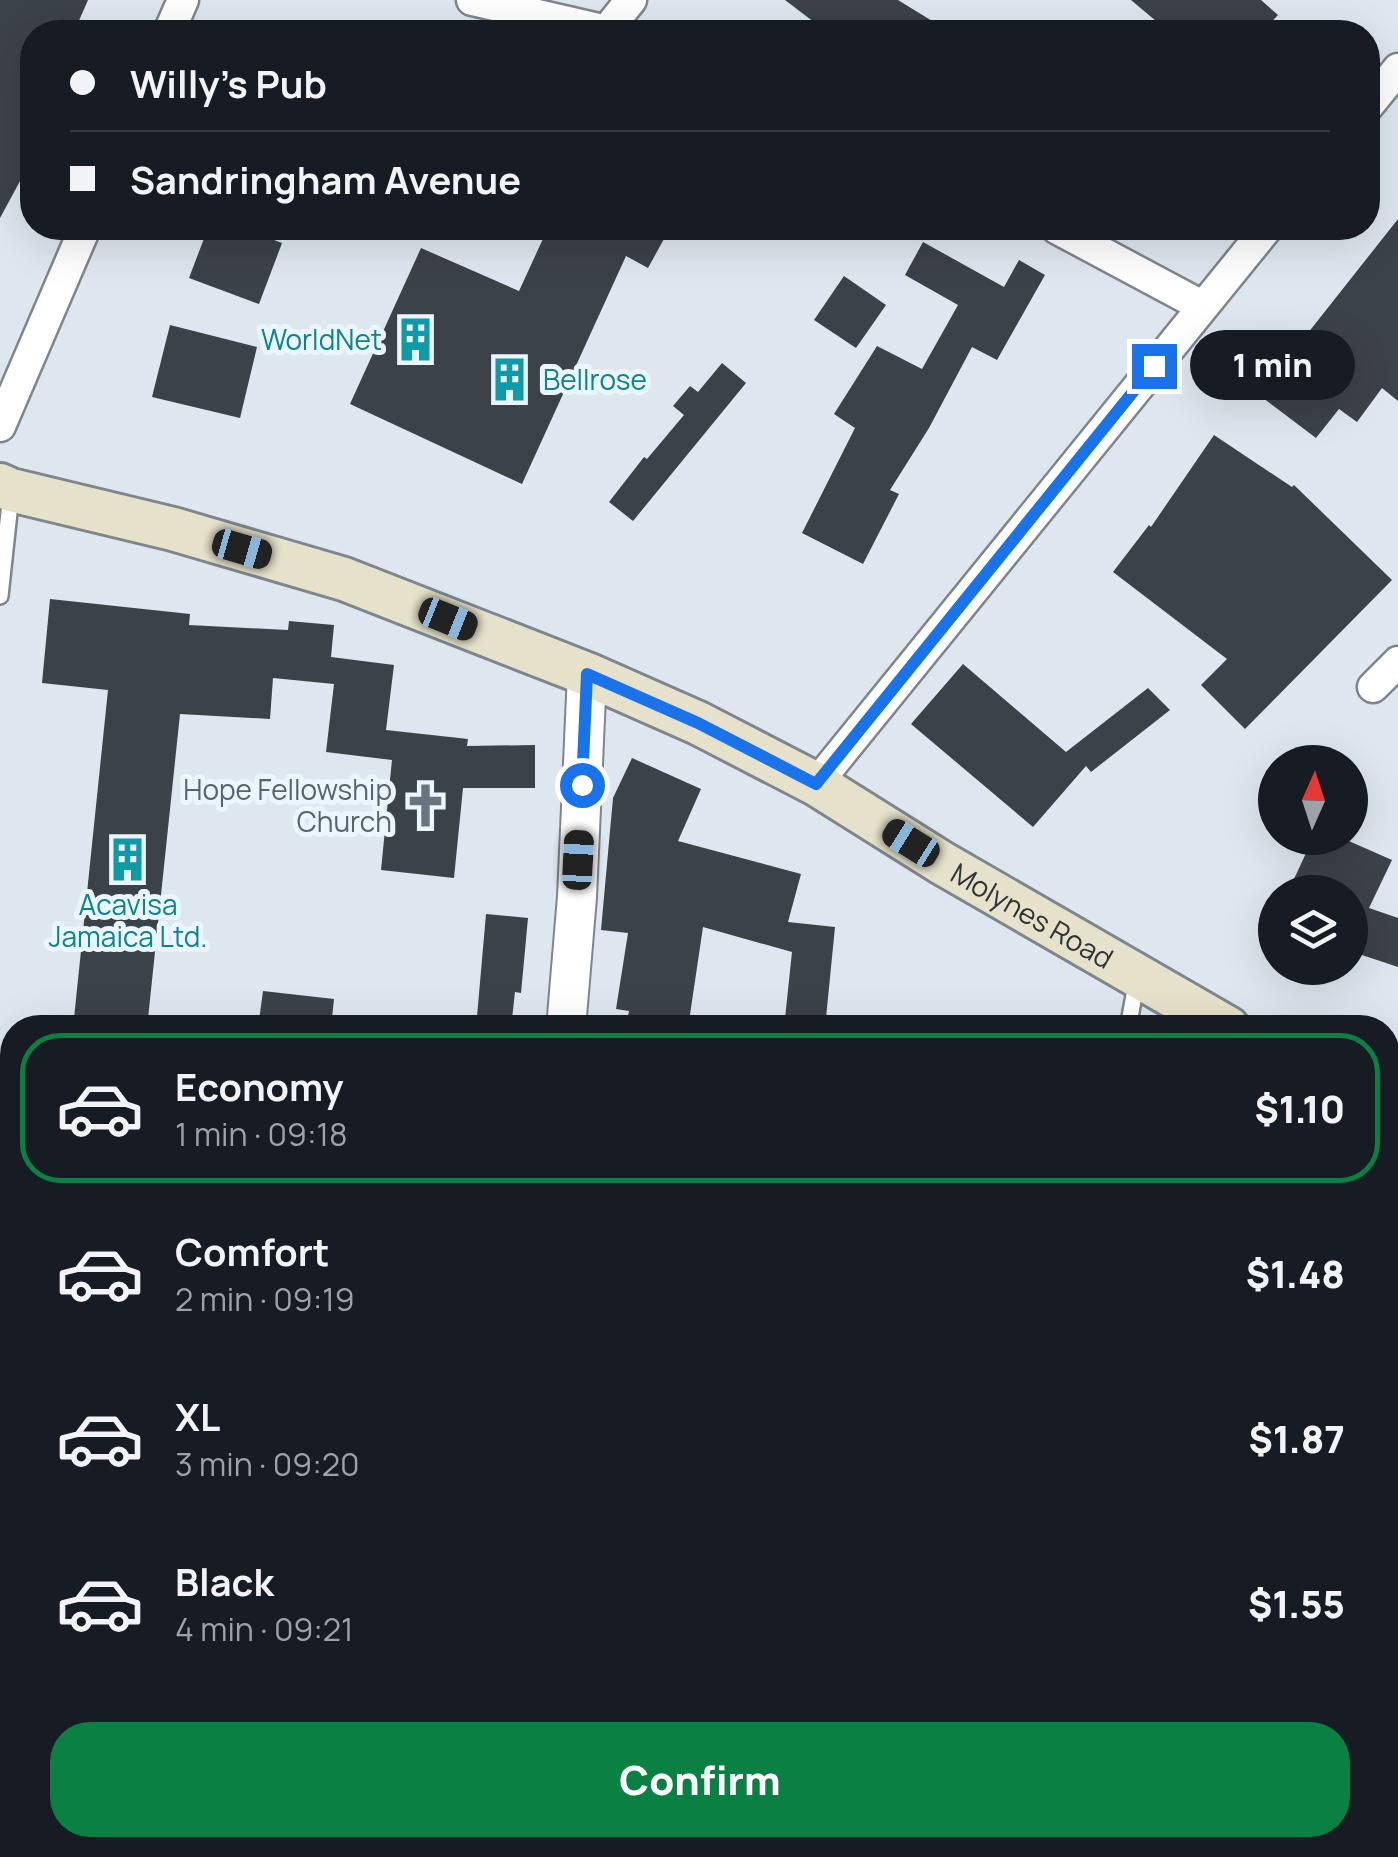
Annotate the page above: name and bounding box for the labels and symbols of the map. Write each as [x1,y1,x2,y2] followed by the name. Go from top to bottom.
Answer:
[391,315,439,363] building icon: WorldNet
[261,320,382,358] place label: WorldNet
[1189,331,1354,401] callout: 1 min
[1132,344,1177,389] route end
[486,355,534,403] building icon: Bellrose
[543,360,647,398] place label: Bellrose
[209,526,275,572] car
[415,594,481,644] car
[1258,745,1368,855] north arrow
[560,763,605,808] route start
[183,770,392,840] place label: Hope Fellowship Church
[401,781,449,829] church icon: Hope Fellowship Church
[878,814,944,872] car
[561,829,595,891] car
[104,835,152,883] building icon: Acavisa Jamaica Ltd.
[944,853,1120,977] street label: Molynes Road
[49,885,207,955] place label: Acavisa Jamaica Ltd.

